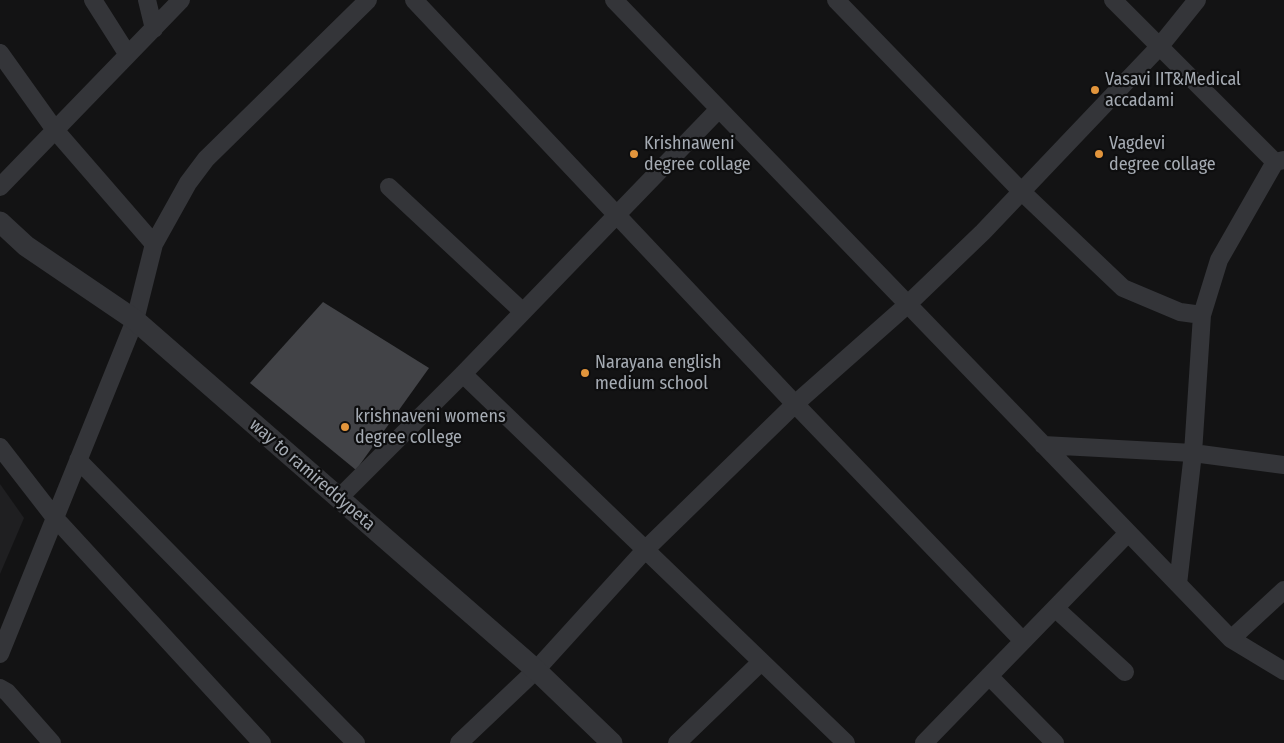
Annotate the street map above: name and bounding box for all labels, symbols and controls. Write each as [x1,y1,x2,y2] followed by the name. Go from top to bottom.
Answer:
[1105,69,1241,112] place label: Vasavi IIT&Medical accadami
[1089,84,1101,96] marker: Vasavi IIT&Medical accadami
[644,133,751,176] place label: Krishnaweni degree collage
[1109,133,1216,176] place label: Vagdevi degree collage
[628,148,640,160] marker: Krishnaweni degree collage
[1093,148,1105,160] marker: Vagdevi degree collage
[595,352,721,394] place label: Narayana english medium school
[579,367,591,379] marker: Narayana english medium school
[355,406,506,448] place label: krishnaveni womens degree college
[245,414,379,536] street label: way to ramireddypeta
[339,421,351,433] marker: krishnaveni womens degree college

